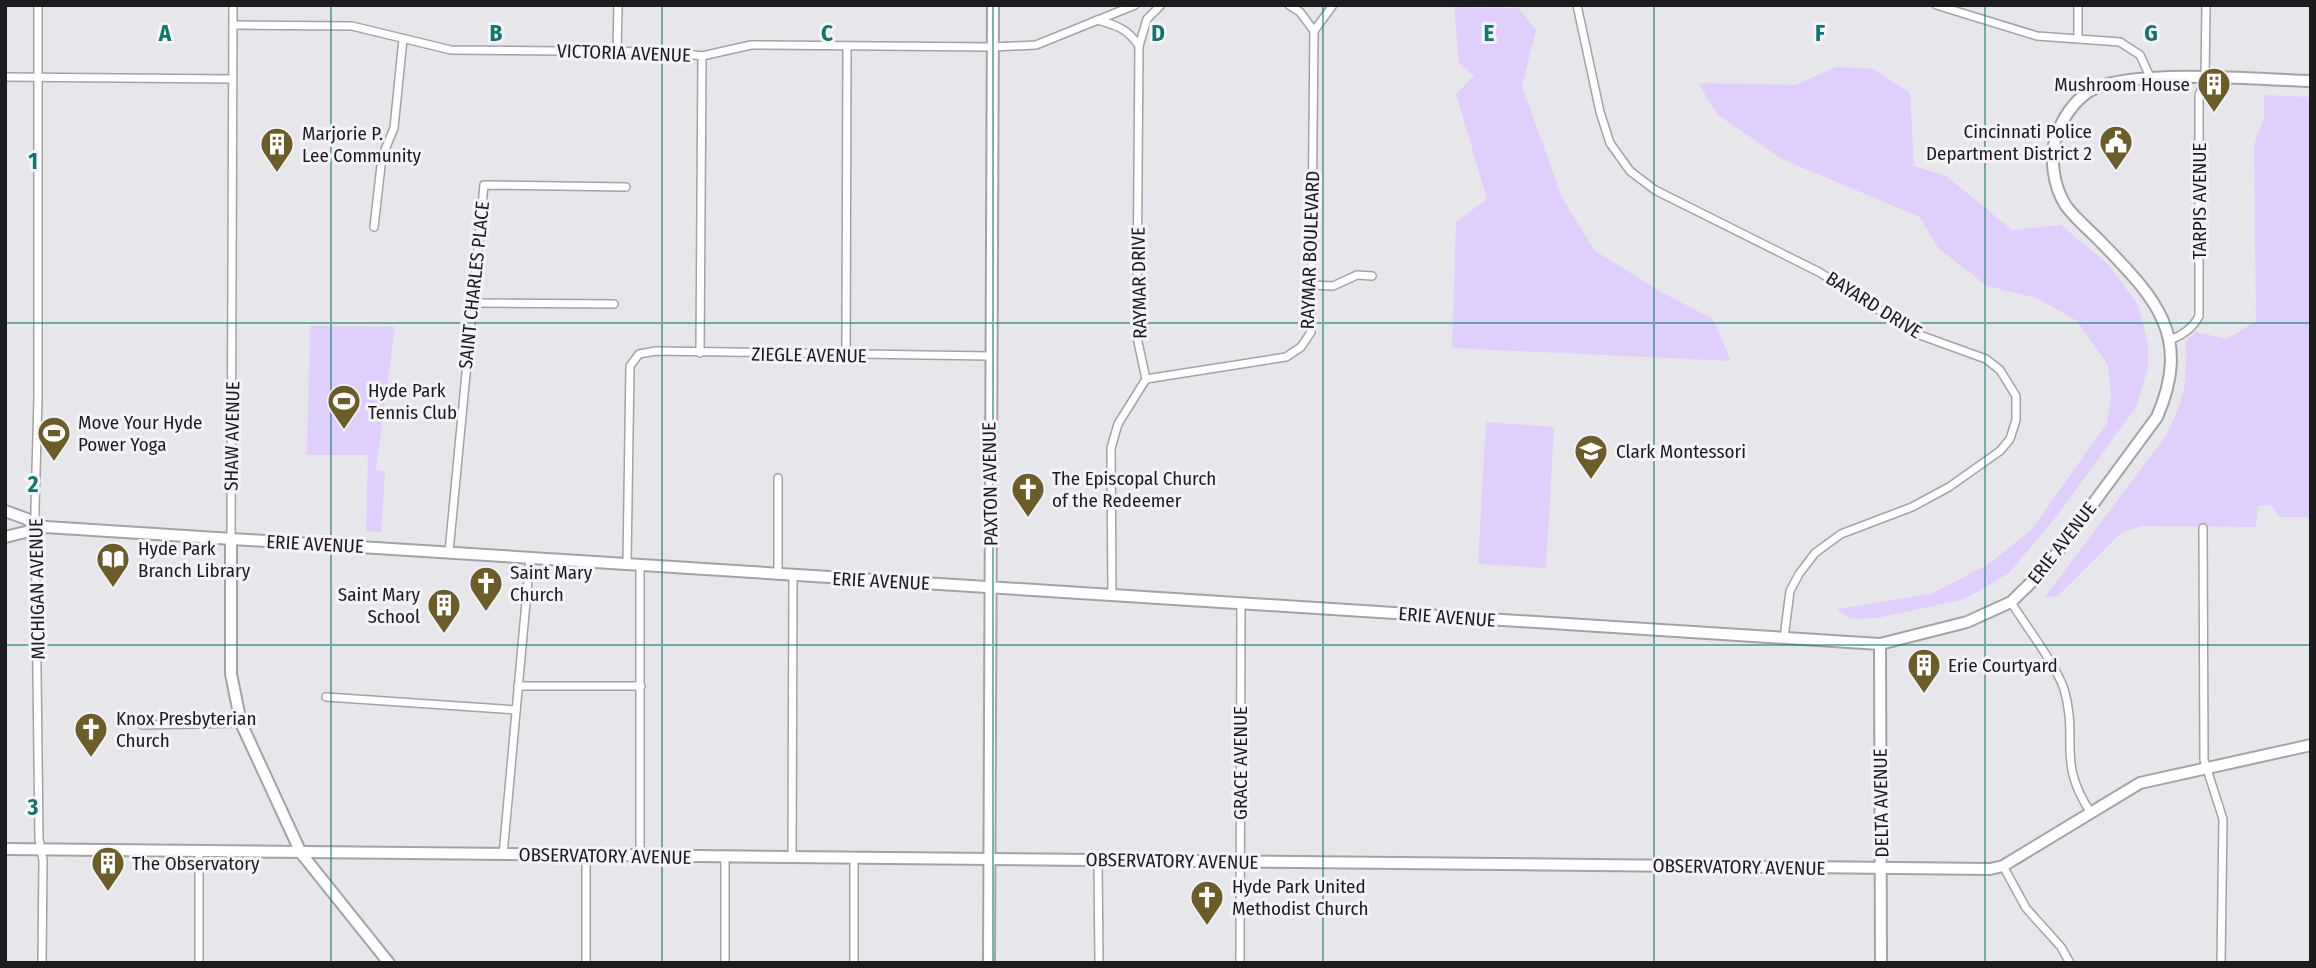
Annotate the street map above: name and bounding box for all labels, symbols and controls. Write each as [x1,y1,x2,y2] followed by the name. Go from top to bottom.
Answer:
[158,19,172,47] text: A
[490,19,503,47] text: B
[821,19,833,47] text: C
[1151,19,1165,47] text: D
[1484,19,1495,47] text: E
[1815,19,1825,47] text: F
[2144,19,2158,47] text: G
[557,39,691,67] street label: VICTORIA AVENUE
[2195,65,2233,114] building icon: Mushroom House
[2054,73,2190,96] place label: Mushroom House
[1926,120,2092,165] place label: Cincinnati Police Department District 2
[302,122,422,167] place label: Marjorie P. Lee Community
[2097,123,2135,172] public building icon: Cincinnati Police Department District 2
[258,125,296,174] building icon: Marjorie P. Lee Community
[2188,142,2211,259] street label: TARPIS AVENUE
[28,147,38,175] text: 1
[1296,170,1324,330] street label: RAYMAR BOULEVARD
[454,200,494,370] street label: SAINT CHARLES PLACE
[1127,227,1151,339] street label: RAYMAR DRIVE
[1822,266,1926,344] street label: BAYARD DRIVE
[751,342,867,368] street label: ZIEGLE AVENUE
[368,379,457,424] place label: Hyde Park Tennis Club
[220,381,244,491] street label: SHAW AVENUE
[325,382,363,431] sports icon: Hyde Park Tennis Club
[78,411,203,456] place label: Move Your Hyde Power Yoga
[35,414,73,463] sports icon: Move Your Hyde Power Yoga
[977,422,1003,546] street label: PAXTON AVENUE
[1572,432,1610,481] school or university icon: Clark Montessori
[1616,440,1746,463] place label: Clark Montessori
[1052,467,1216,512] place label: The Episcopal Church of the Redeemer
[27,470,39,498] text: 2
[1009,470,1047,519] church icon: The Episcopal Church of the Redeemer
[2023,497,2101,589] street label: ERIE AVENUE
[24,518,50,660] street label: MICHIGAN AVENUE
[266,530,364,558] street label: ERIE AVENUE
[138,537,251,582] place label: Hyde Park Branch Library
[94,540,132,589] library icon: Hyde Park Branch Library
[510,561,593,606] place label: Saint Mary Church
[467,564,505,613] church icon: Saint Mary Church
[832,567,930,595] street label: ERIE AVENUE
[338,583,421,628] place label: Saint Mary School
[425,586,463,635] building icon: Saint Mary School
[1398,602,1497,632] street label: ERIE AVENUE
[1905,646,1943,695] building icon: Erie Courtyard
[1948,654,2058,677] place label: Erie Courtyard
[1229,706,1252,820] street label: GRACE AVENUE
[116,707,256,752] place label: Knox Presbyterian Church
[72,710,110,759] church icon: Knox Presbyterian Church
[1869,748,1893,858] street label: DELTA AVENUE
[27,793,39,821] text: 3
[518,843,692,869] street label: OBSERVATORY AVENUE
[89,844,127,893] building icon: The Observatory
[1085,848,1259,874] street label: OBSERVATORY AVENUE
[132,852,260,875] place label: The Observatory
[1652,854,1826,880] street label: OBSERVATORY AVENUE
[1232,875,1369,920] place label: Hyde Park United Methodist Church
[1188,878,1226,927] church icon: Hyde Park United Methodist Church

